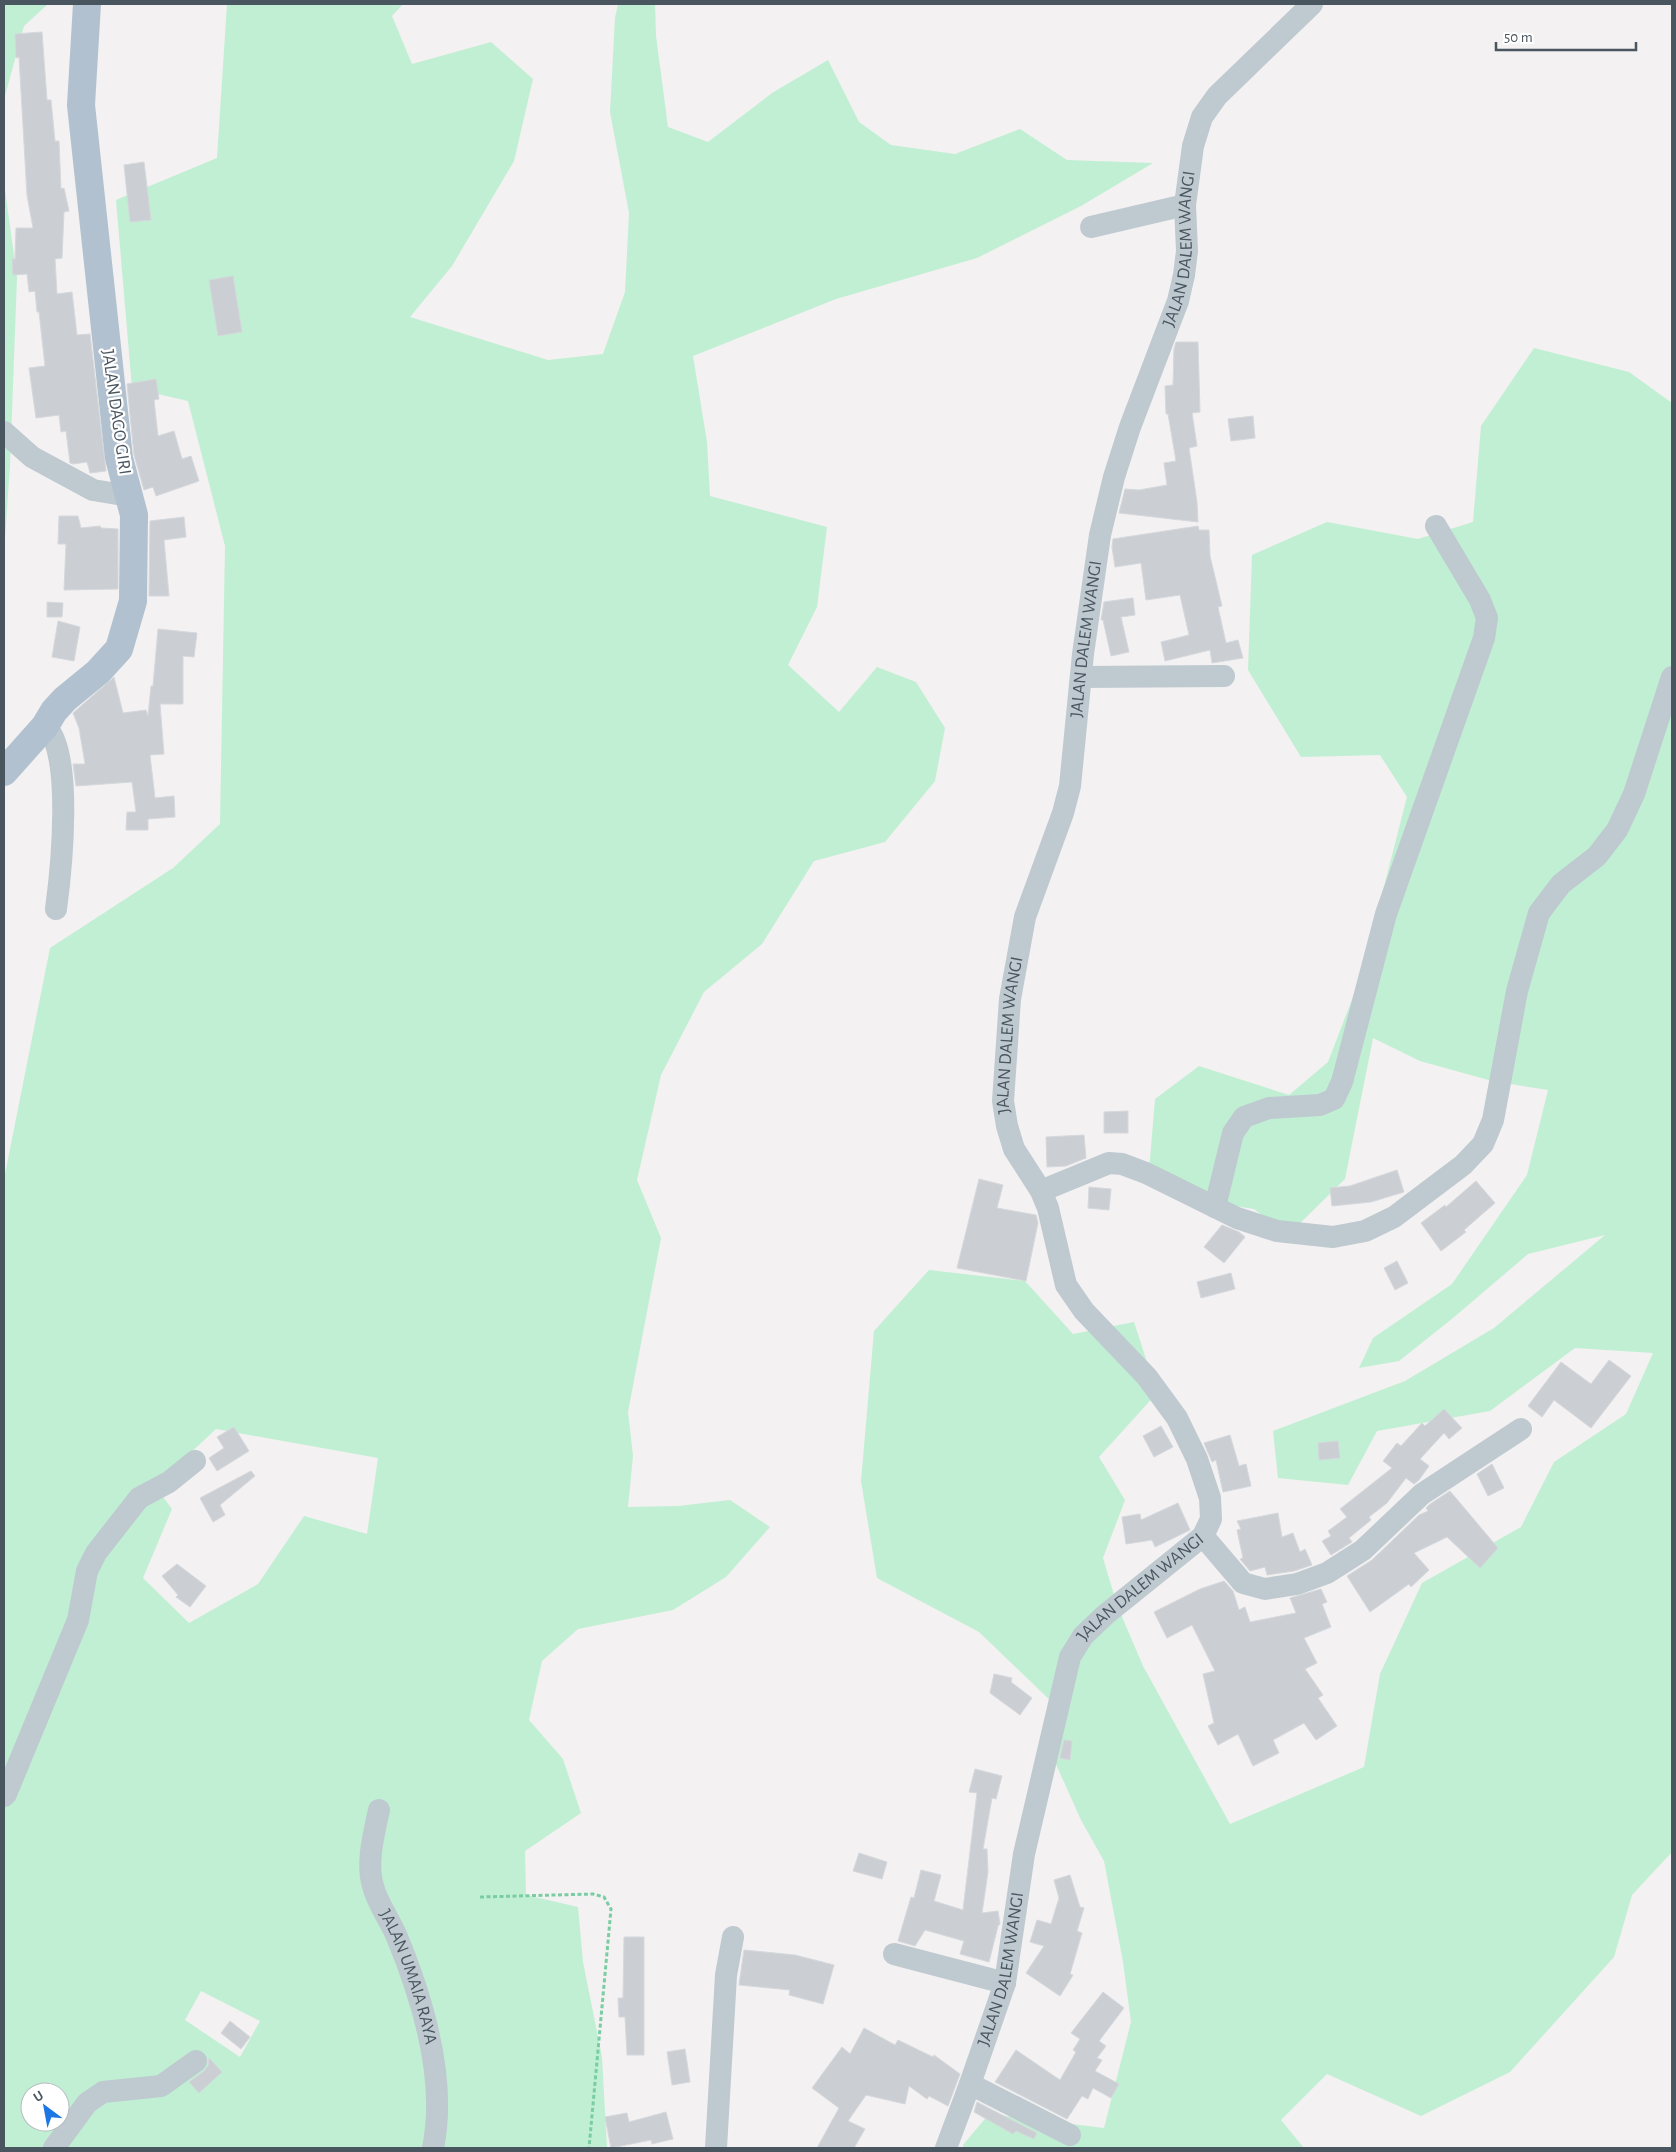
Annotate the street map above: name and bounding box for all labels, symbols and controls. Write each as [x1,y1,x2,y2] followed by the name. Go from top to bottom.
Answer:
[1496,20,1636,52] scale bar
[1504,30,1533,45] text: 50 m
[1160,170,1199,329] street label: JALAN DALEM WANGI
[98,348,134,476] street label: JALAN DAGO GIRI
[1068,559,1105,718] street label: JALAN DALEM WANGI
[994,955,1027,1115] street label: JALAN DALEM WANGI
[1073,1530,1207,1644] street label: JALAN DALEM WANGI
[975,1891,1027,2049] street label: JALAN DALEM WANGI
[376,1906,440,2047] street label: JALAN UMAIA RAYA
[20,2082,70,2132] north arrow
[31,2088,46,2105] text: U

